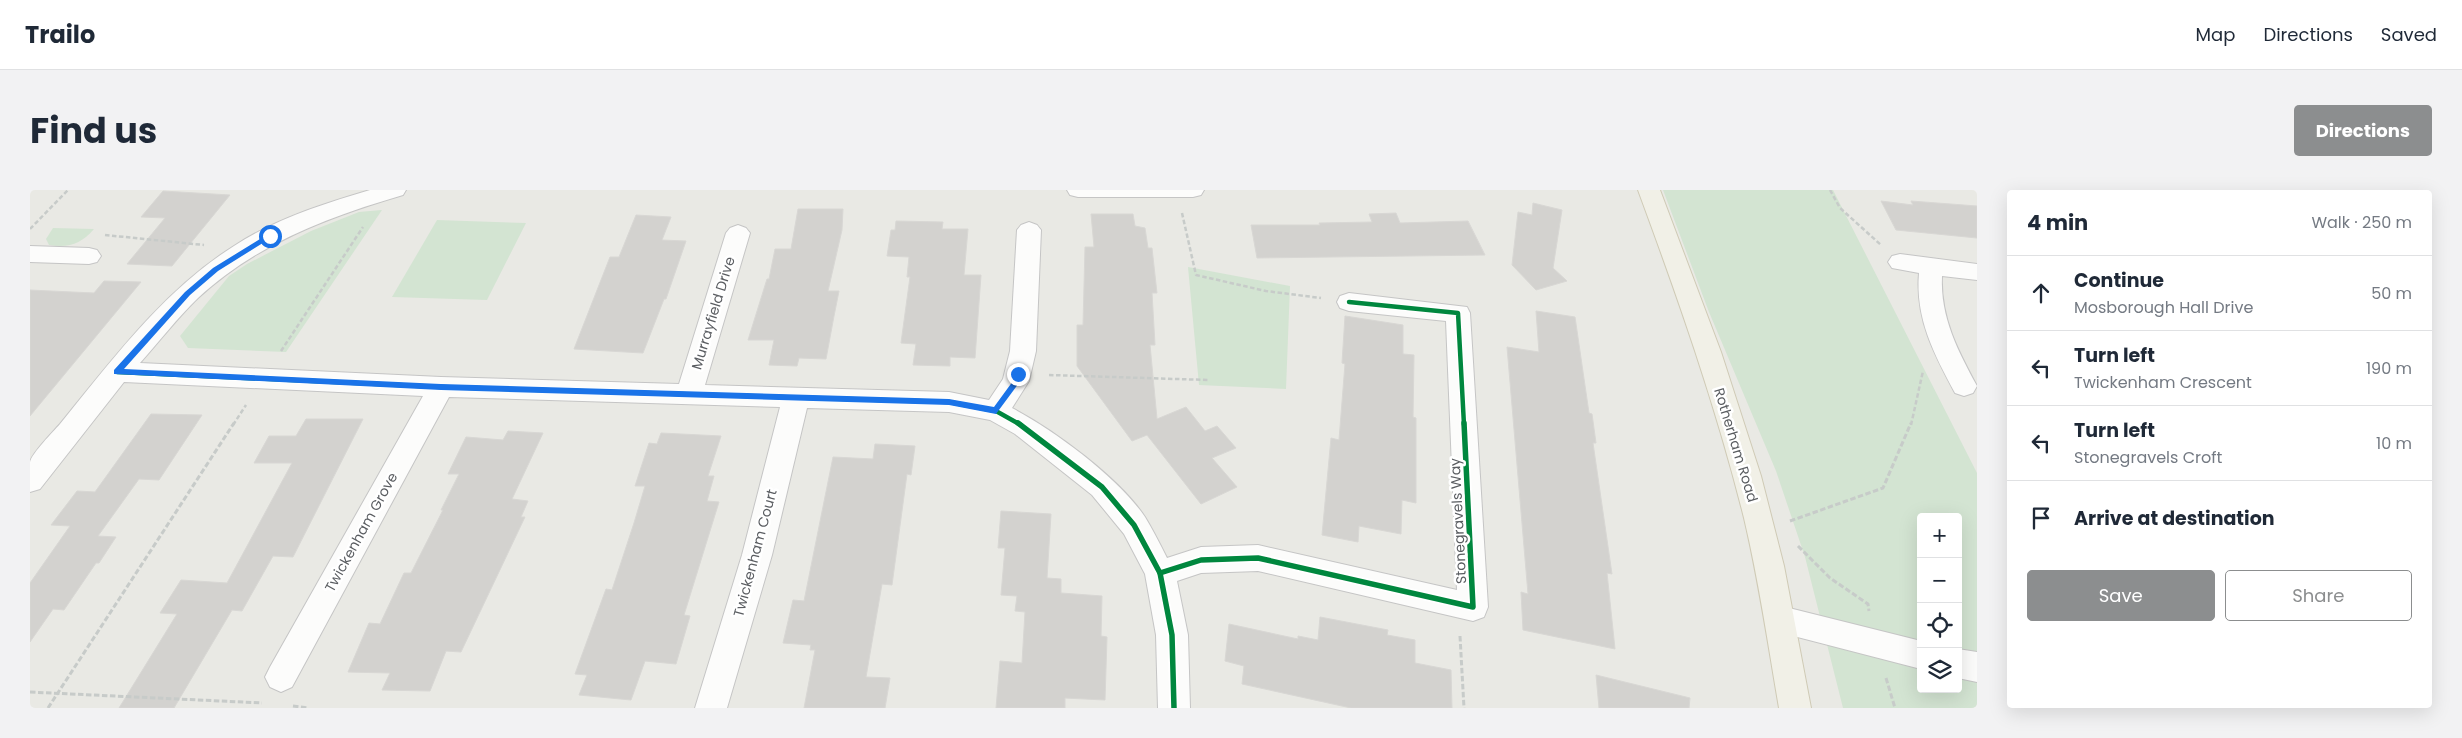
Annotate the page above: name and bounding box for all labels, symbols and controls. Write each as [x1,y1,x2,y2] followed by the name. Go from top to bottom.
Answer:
[25,18,95,51] text: Trailo
[2196,22,2235,47] text: Map
[2263,22,2353,47] text: Directions
[2381,22,2437,47] text: Saved
[2294,105,2432,156] button: Directions
[30,106,157,155] text: Find us
[2027,208,2088,237] text: 4 min
[2311,211,2412,234] text: Walk · 250 m
[259,225,282,248] route start
[686,254,740,372] street label: Murrayfield Drive
[2074,267,2164,294] text: Continue
[2027,279,2055,307] icon: ahead
[2371,282,2412,305] text: 50 m
[2074,296,2253,319] text: Mosborough Hall Drive
[2074,342,2155,369] text: Turn left
[2027,354,2055,382] icon: left
[2366,357,2412,380] text: 190 m
[1007,363,1030,386] route end
[2074,371,2252,394] text: Twickenham Crescent
[1709,385,1763,505] street label: Rotherham Road
[2074,417,2155,444] text: Turn left
[2027,429,2055,457] icon: left
[2376,432,2412,455] text: 10 m
[2074,446,2222,469] text: Stonegravels Croft
[1445,457,1471,584] street label: Stonegravels Way
[320,468,402,595] street label: Twickenham Grove
[728,487,782,619] street label: Twickenham Court
[2027,504,2055,532] icon: arrive
[2074,505,2275,532] text: Arrive at destination
[1917,513,1962,693] map controls
[1917,513,1962,558] button: +
[1917,558,1962,603] button: −
[2027,570,2215,621] button: Save
[2225,570,2412,621] button: Share
[1917,603,1962,648] button: locate
[1917,648,1962,693] button: layers

